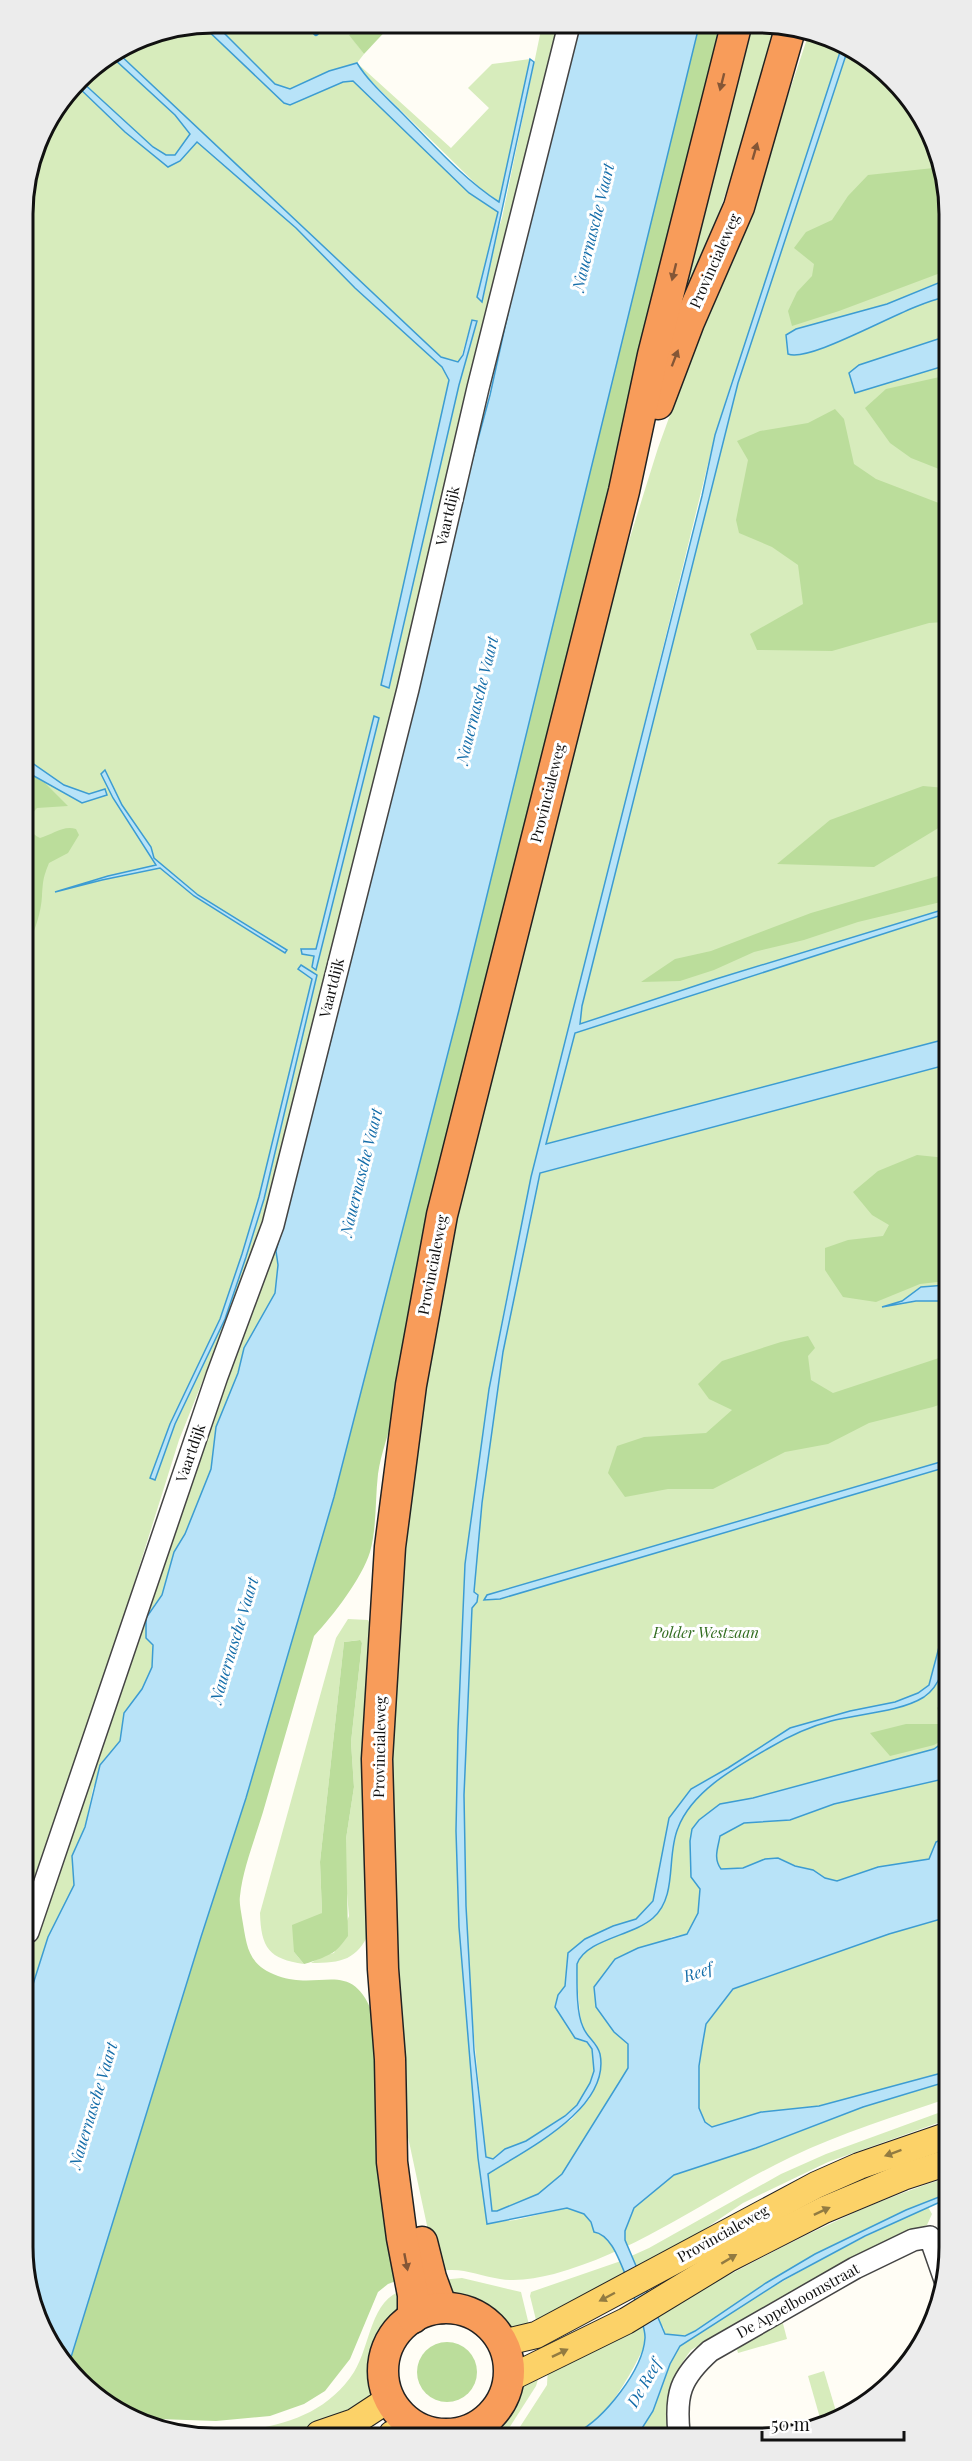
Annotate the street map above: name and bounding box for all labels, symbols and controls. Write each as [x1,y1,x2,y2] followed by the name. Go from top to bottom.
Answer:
[716,73,726,92] one-way arrow
[751,141,760,159] one-way arrow
[566,160,619,295] water label: Nauernasche Vaart
[684,210,744,311] street label: Provincialeweg
[669,263,678,281] one-way arrow
[671,349,680,367] one-way arrow
[430,483,464,549] street label: Vaartdijk
[450,633,503,768] water label: Nauernasche Vaart
[525,741,569,845] street label: Provincialeweg
[314,955,348,1021] street label: Vaartdijk
[334,1105,387,1240] water label: Nauernasche Vaart
[412,1213,452,1317] street label: Provincialeweg
[170,1420,210,1486] street label: Vaartdijk
[204,1574,263,1707] water label: Nauernasche Vaart
[652,1622,759,1642] park label: Polder Westzaan
[368,1696,390,1798] street label: Provincialeweg
[680,1956,718,1986] water label: Reef
[63,2039,122,2172] water label: Nauernasche Vaart
[884,2149,902,2159] one-way arrow
[673,2200,772,2267] street label: Provincialeweg
[813,2207,830,2216] one-way arrow
[402,2253,411,2272] one-way arrow
[721,2254,738,2264] one-way arrow
[733,2258,863,2342] street label: De Appelboomstraat
[598,2292,615,2302] one-way arrow
[552,2348,569,2357] one-way arrow
[621,2353,667,2411] water label: De Reef
[762,2404,904,2442] scale bar
[771,2412,810,2436] text: 50 m

